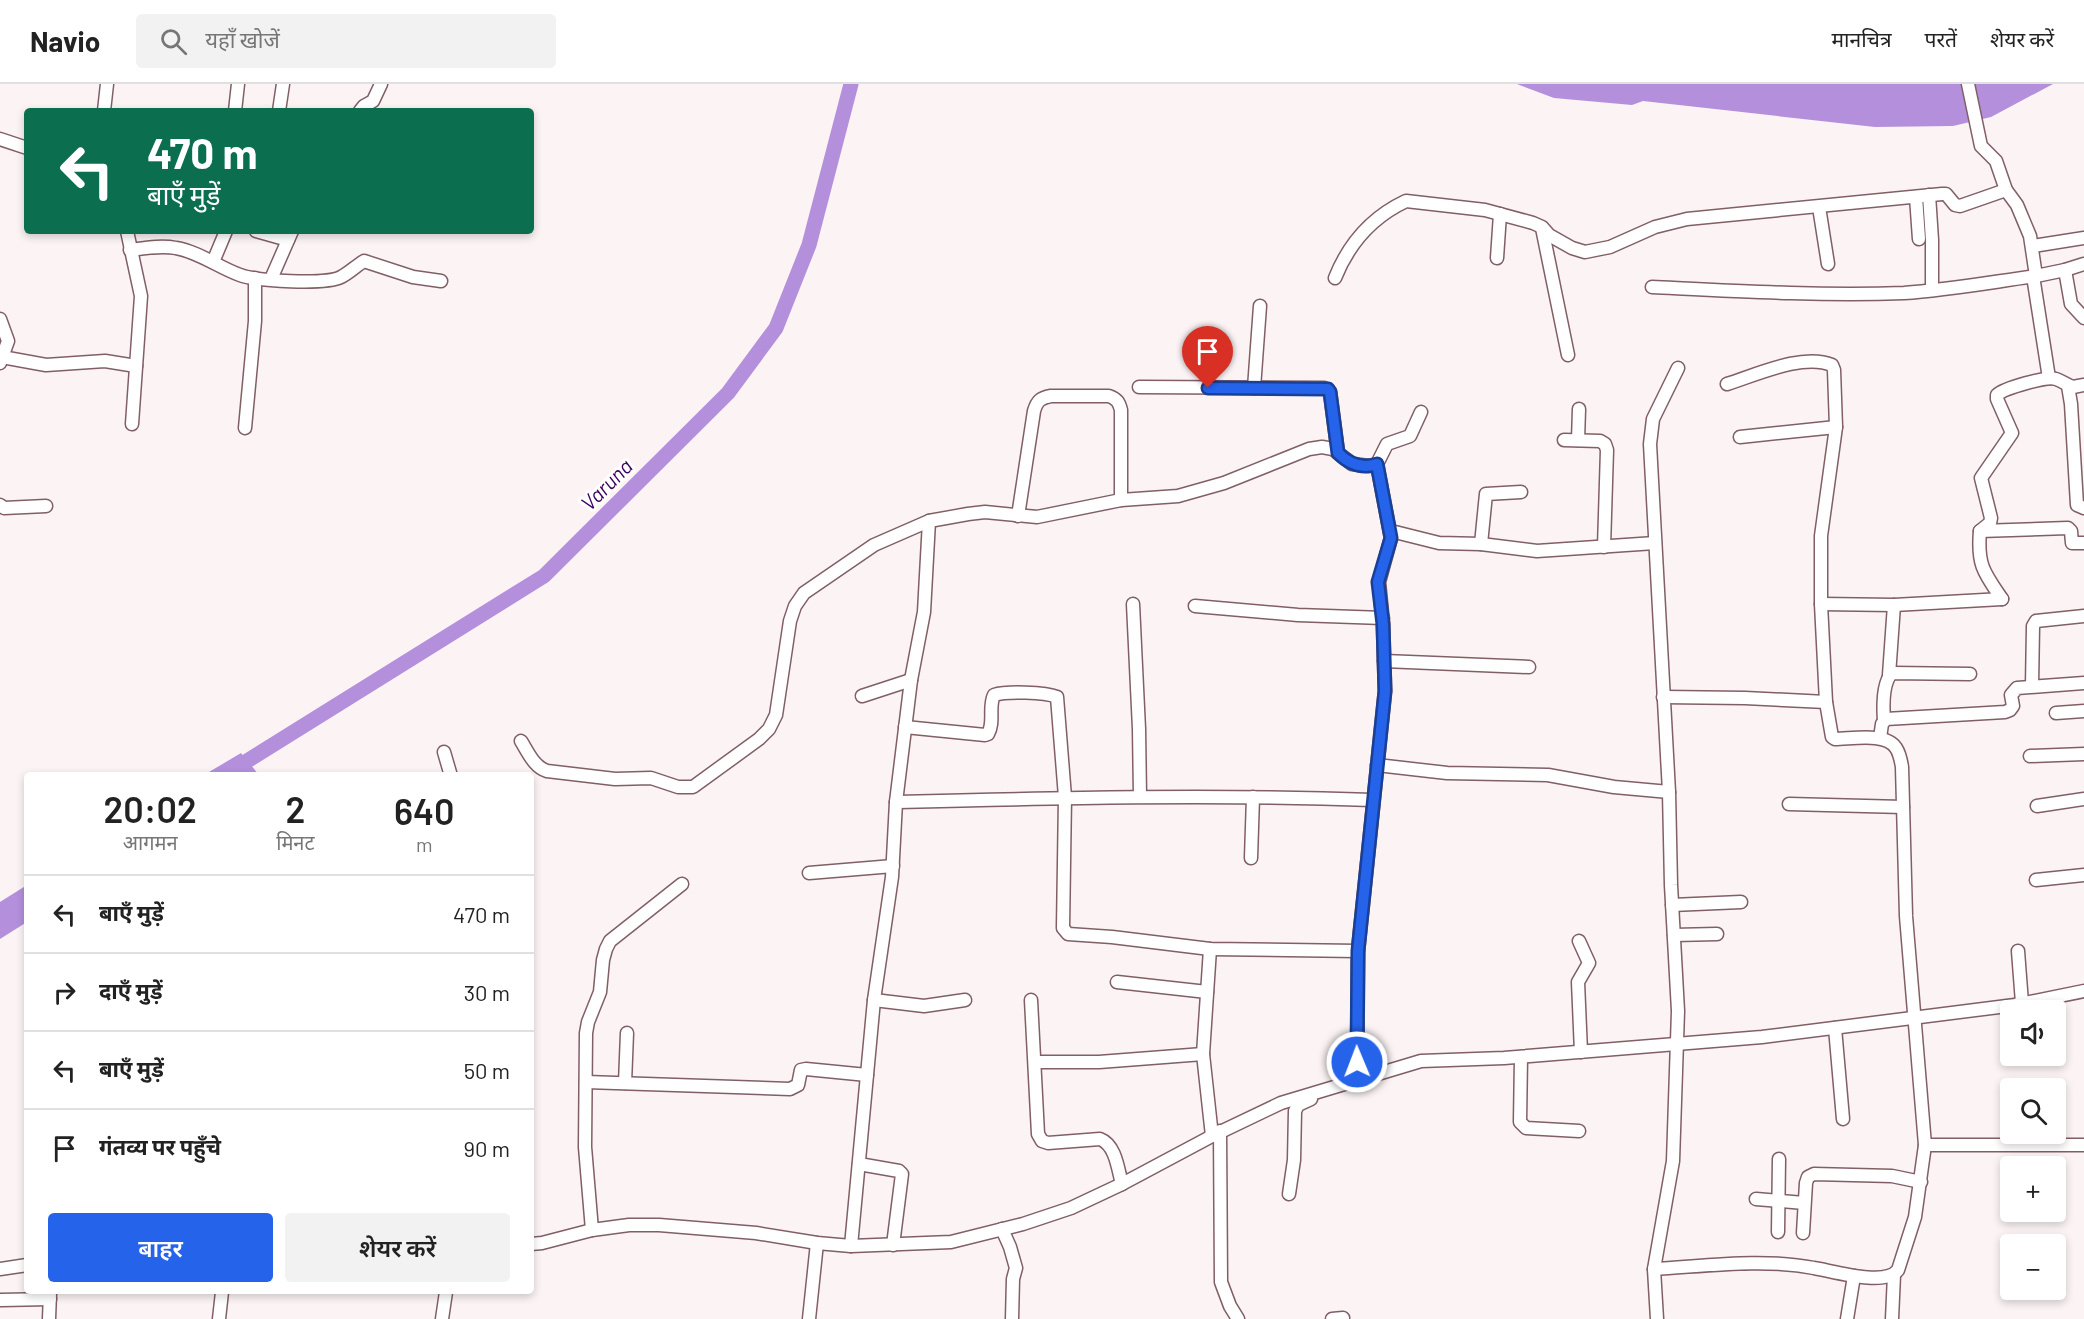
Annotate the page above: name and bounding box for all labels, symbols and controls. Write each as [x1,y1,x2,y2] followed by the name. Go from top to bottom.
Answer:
[136,14,556,68] search box
[30,24,100,58] text: Navio
[157,25,190,58] icon: search
[205,26,280,52] text: यहाँ खोजें
[1832,26,1892,51] text: मानचित्र
[1925,26,1957,51] text: परतें
[1990,26,2054,51] text: शेयर करें
[147,127,258,177] text: 470 m
[48,132,126,210] icon: left
[147,178,220,210] text: बाएँ मुड़ें
[1182,326,1233,388] pin
[1191,335,1224,368] icon: arrive
[575,453,637,515] water label: Varuna
[103,787,197,830] text: 20:02
[285,787,305,830] text: 2
[394,789,455,832] text: 640
[123,830,178,854] text: आगमन
[276,830,315,854] text: मिनट
[416,832,433,856] text: m
[48,898,81,931] icon: left
[99,899,164,925] text: बाएँ मुड़ें
[453,901,510,927] text: 470 m
[48,976,81,1009] icon: right
[99,977,162,1003] text: दाएँ मुड़ें
[464,979,510,1005] text: 30 m
[2000,1000,2066,1300] map controls
[2000,1000,2066,1066] button: sound
[1325,1030,1389,1094] position arrow
[48,1054,81,1087] icon: left
[99,1055,164,1081] text: बाएँ मुड़ें
[464,1057,510,1083] text: 50 m
[2000,1078,2066,1144] button: search
[48,1132,81,1165] icon: arrive
[99,1133,221,1159] text: गंतव्य पर पहुँचे
[464,1135,510,1161] text: 90 m
[2000,1156,2066,1222] button: +
[48,1213,273,1282] button: बाहर
[285,1213,510,1282] button: शेयर करें
[2000,1234,2066,1300] button: −

